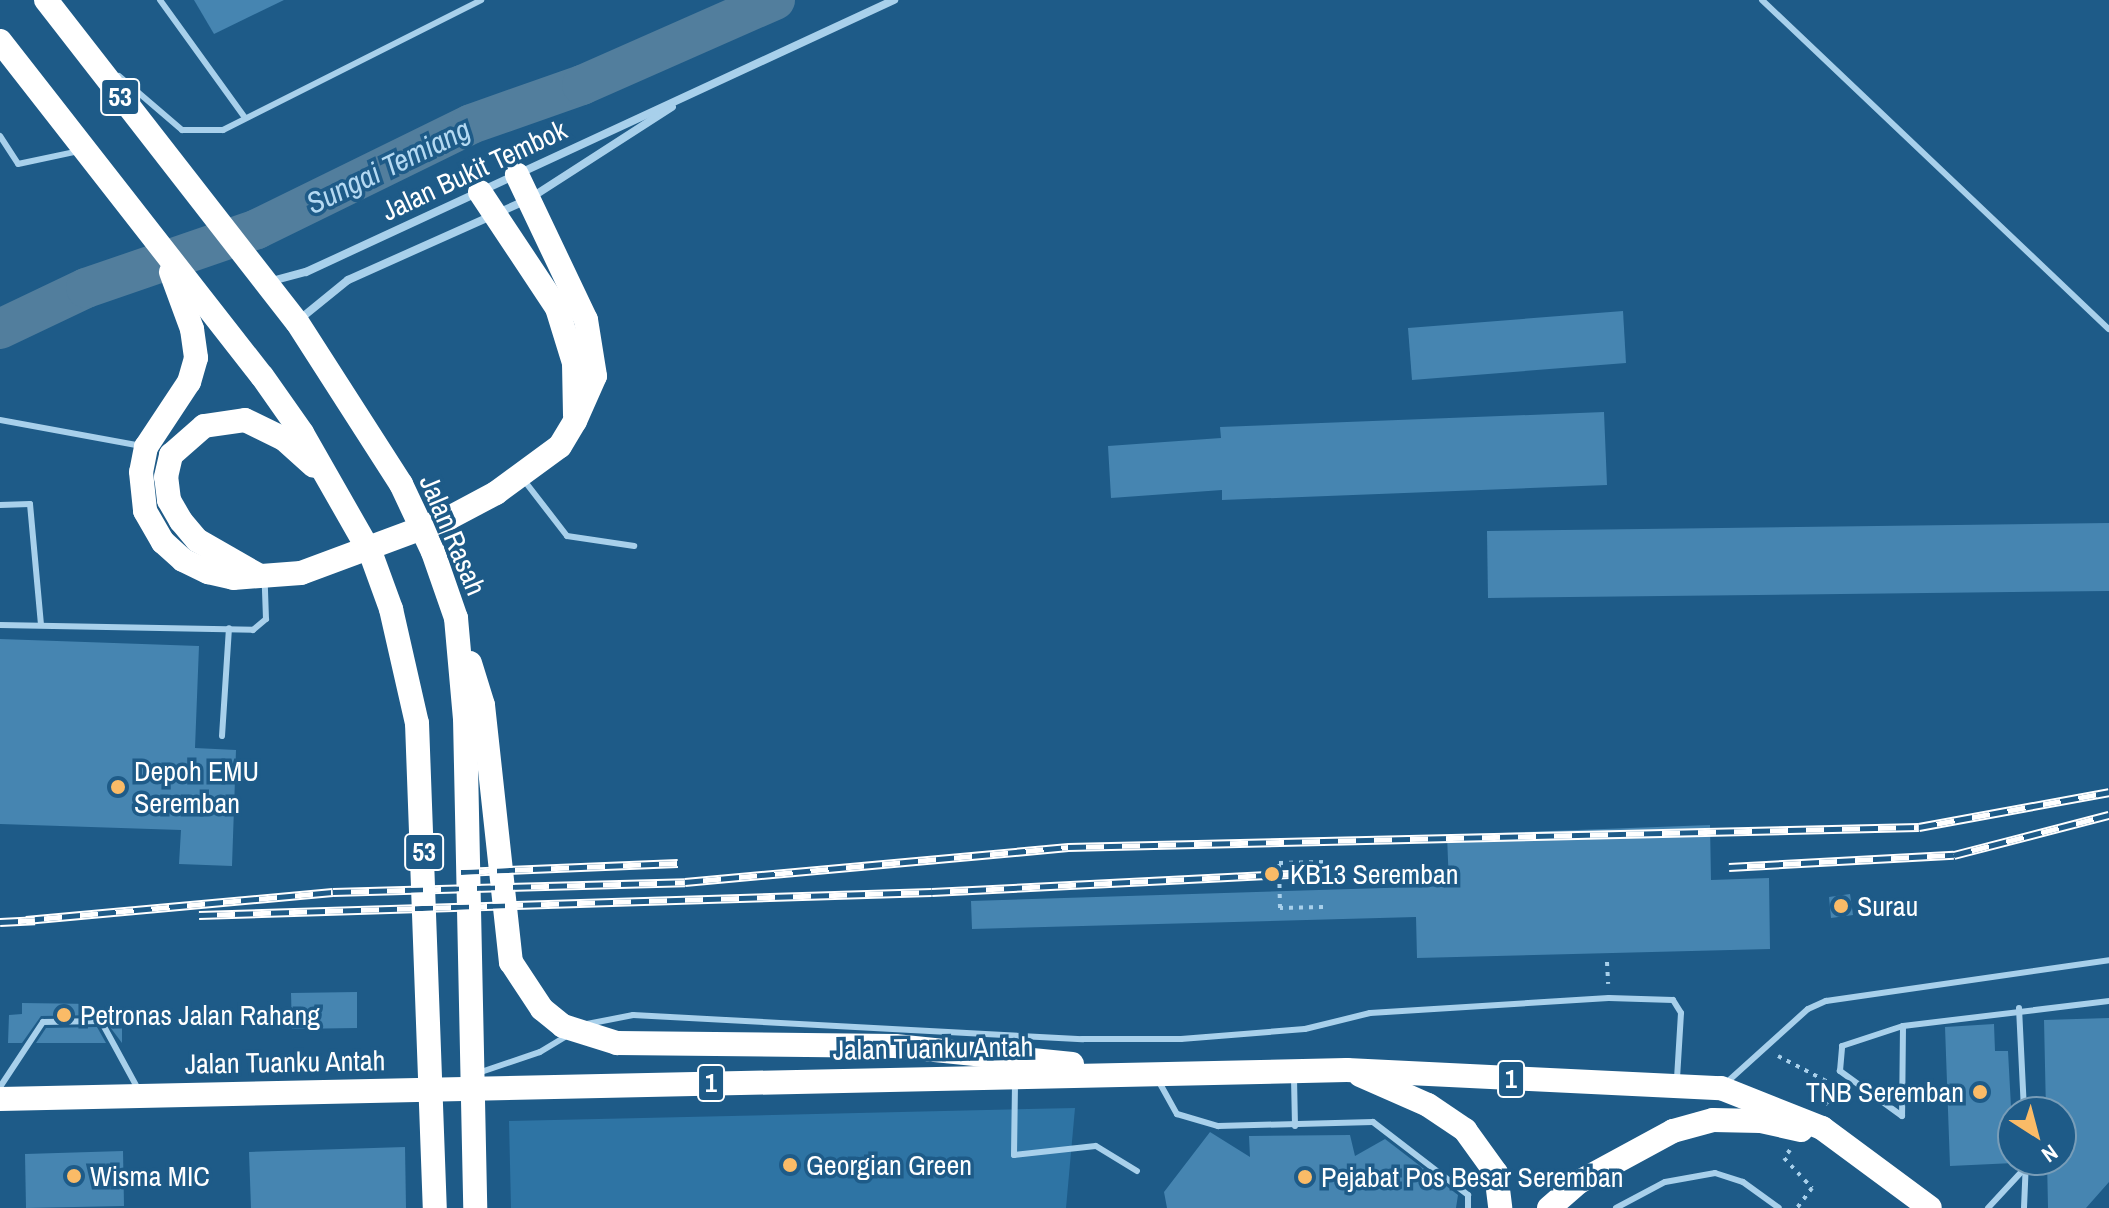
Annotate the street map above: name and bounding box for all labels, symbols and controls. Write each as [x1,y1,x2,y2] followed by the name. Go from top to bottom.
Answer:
[100,75,140,119] road number: 53
[300,111,476,221] water label: Sungai Temiang
[376,112,572,228] street label: Jalan Bukit Tembok
[413,470,493,600] street label: Jalan Rasah
[134,754,259,820] place label: Depoh EMU Seremban
[109,778,127,796] marker: Depoh EMU Seremban
[404,830,444,874] road number: 53
[1290,857,1458,891] place label: KB13 Seremban
[1261,863,1283,885] marker: KB13 Seremban
[1857,889,1918,923] place label: Surau
[1832,897,1850,915] marker: Surau
[80,998,320,1032] place label: Petronas Jalan Rahang
[55,1006,73,1024] marker: Petronas Jalan Rahang
[832,1029,1034,1067] street label: Jalan Tuanku Antah
[184,1043,386,1081] street label: Jalan Tuanku Antah
[1497,1057,1525,1101] road number: 1
[697,1061,725,1105] road number: 1
[1806,1075,1964,1109] place label: TNB Seremban
[1971,1083,1989,1101] marker: TNB Seremban
[1997,1096,2077,1176] north arrow
[2036,1138,2064,1170] text: N
[806,1148,972,1182] place label: Georgian Green
[781,1156,799,1174] marker: Georgian Green
[90,1159,210,1193] place label: Wisma MIC
[1321,1160,1623,1194] place label: Pejabat Pos Besar Seremban
[65,1167,83,1185] marker: Wisma MIC
[1296,1168,1314,1186] marker: Pejabat Pos Besar Seremban

